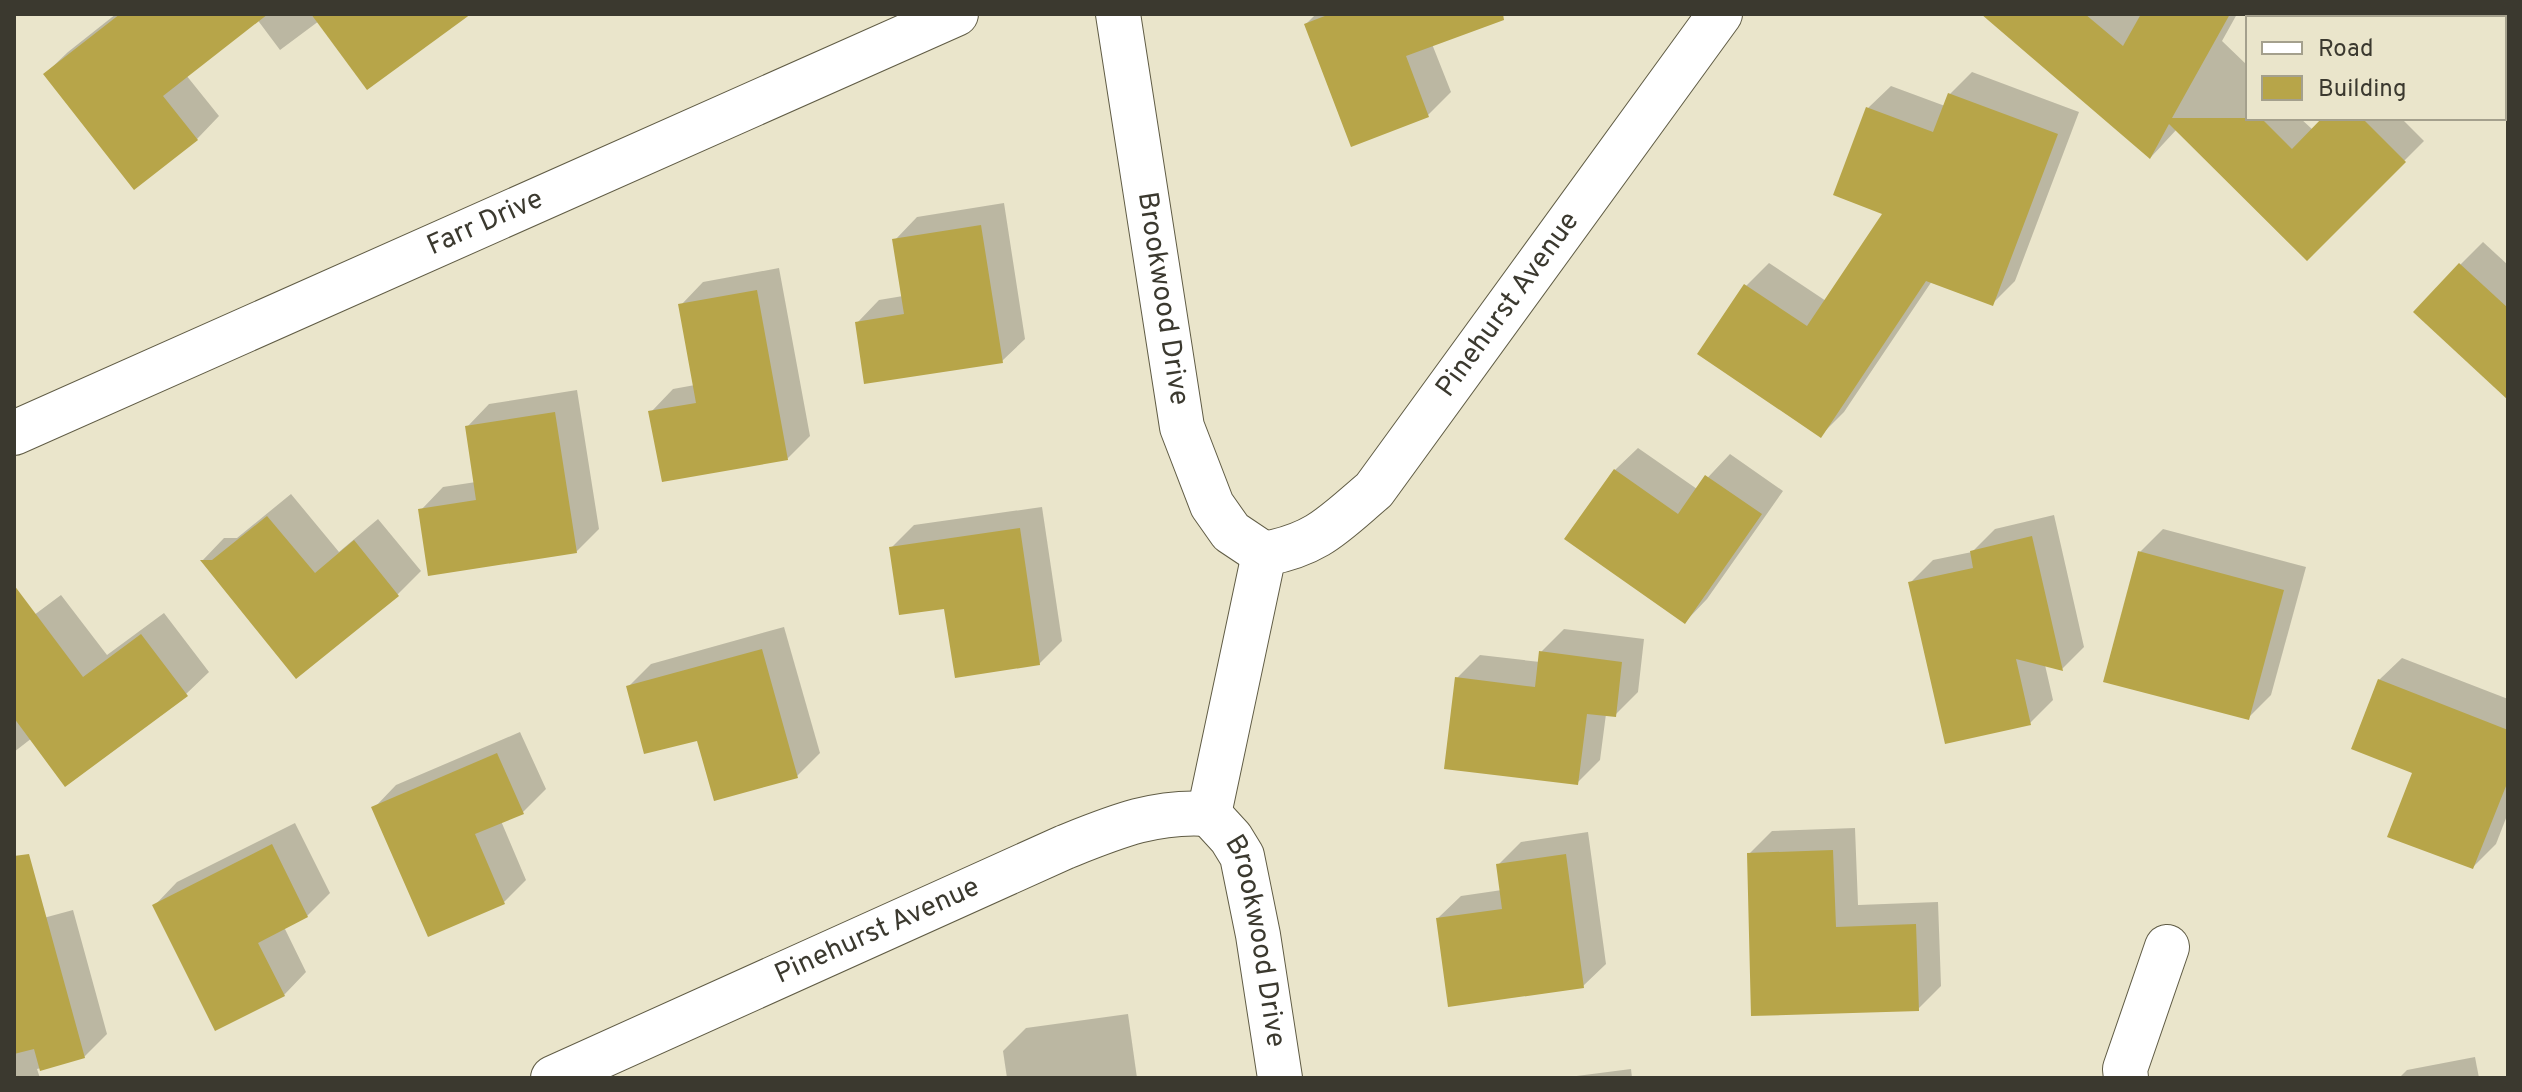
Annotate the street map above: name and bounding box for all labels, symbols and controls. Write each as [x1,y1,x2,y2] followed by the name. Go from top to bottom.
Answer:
[2246,16,2506,120] legend
[2318,35,2374,65] text: Road
[2318,75,2407,105] text: Building
[422,182,549,265] street label: Farr Drive
[1128,189,1196,408] street label: Brookwood Drive
[1429,205,1588,405] street label: Pinehurst Avenue
[1216,828,1293,1050] street label: Brookwood Drive
[769,870,986,993] street label: Pinehurst Avenue

